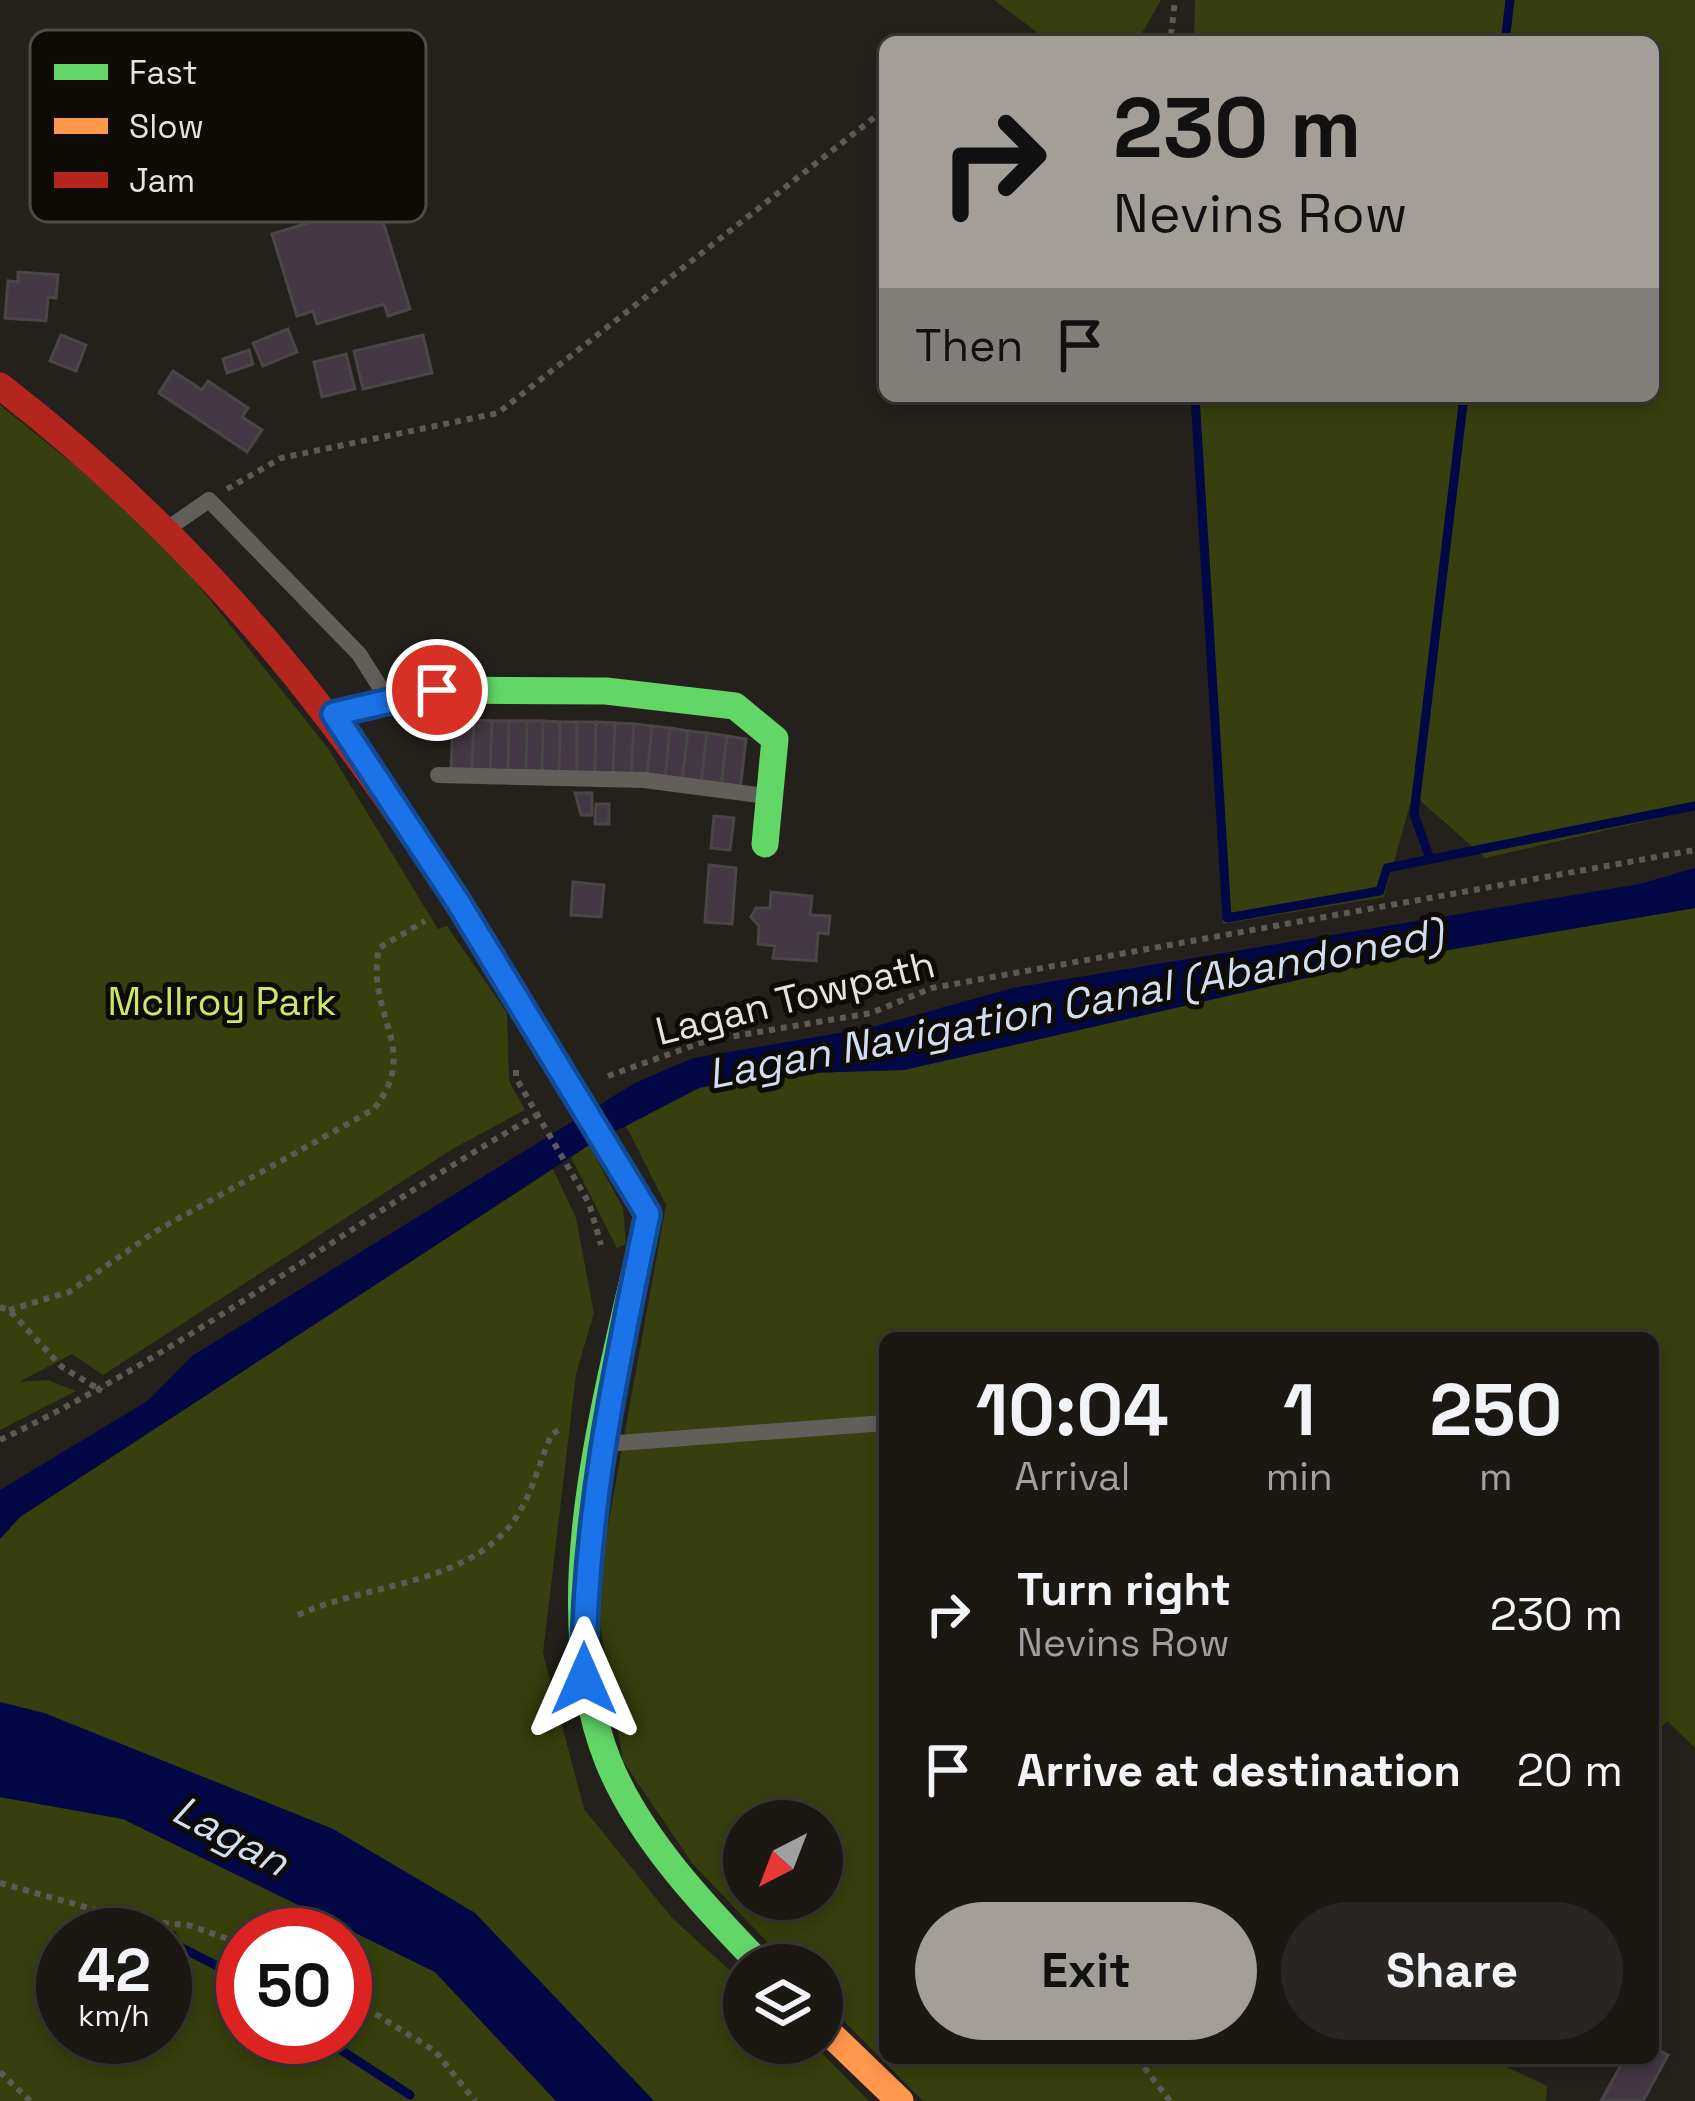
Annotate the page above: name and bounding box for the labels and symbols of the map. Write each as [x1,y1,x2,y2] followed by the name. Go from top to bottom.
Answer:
[30,30,426,222] legend
[129,52,198,94] text: Fast
[129,106,204,148] text: Slow
[129,160,195,202] text: Jam
[386,639,488,741] pin
[703,906,1450,1101] water label: Lagan Navigation Canal (Abandoned)
[651,939,940,1056] street label: Lagan Towpath
[107,977,337,1026] park label: McIlroy Park
[521,1616,647,1742] position arrow
[164,1783,299,1888] water label: Lagan
[723,1800,843,1920] north arrow
[216,1908,372,2064] speed limit sign: 50

